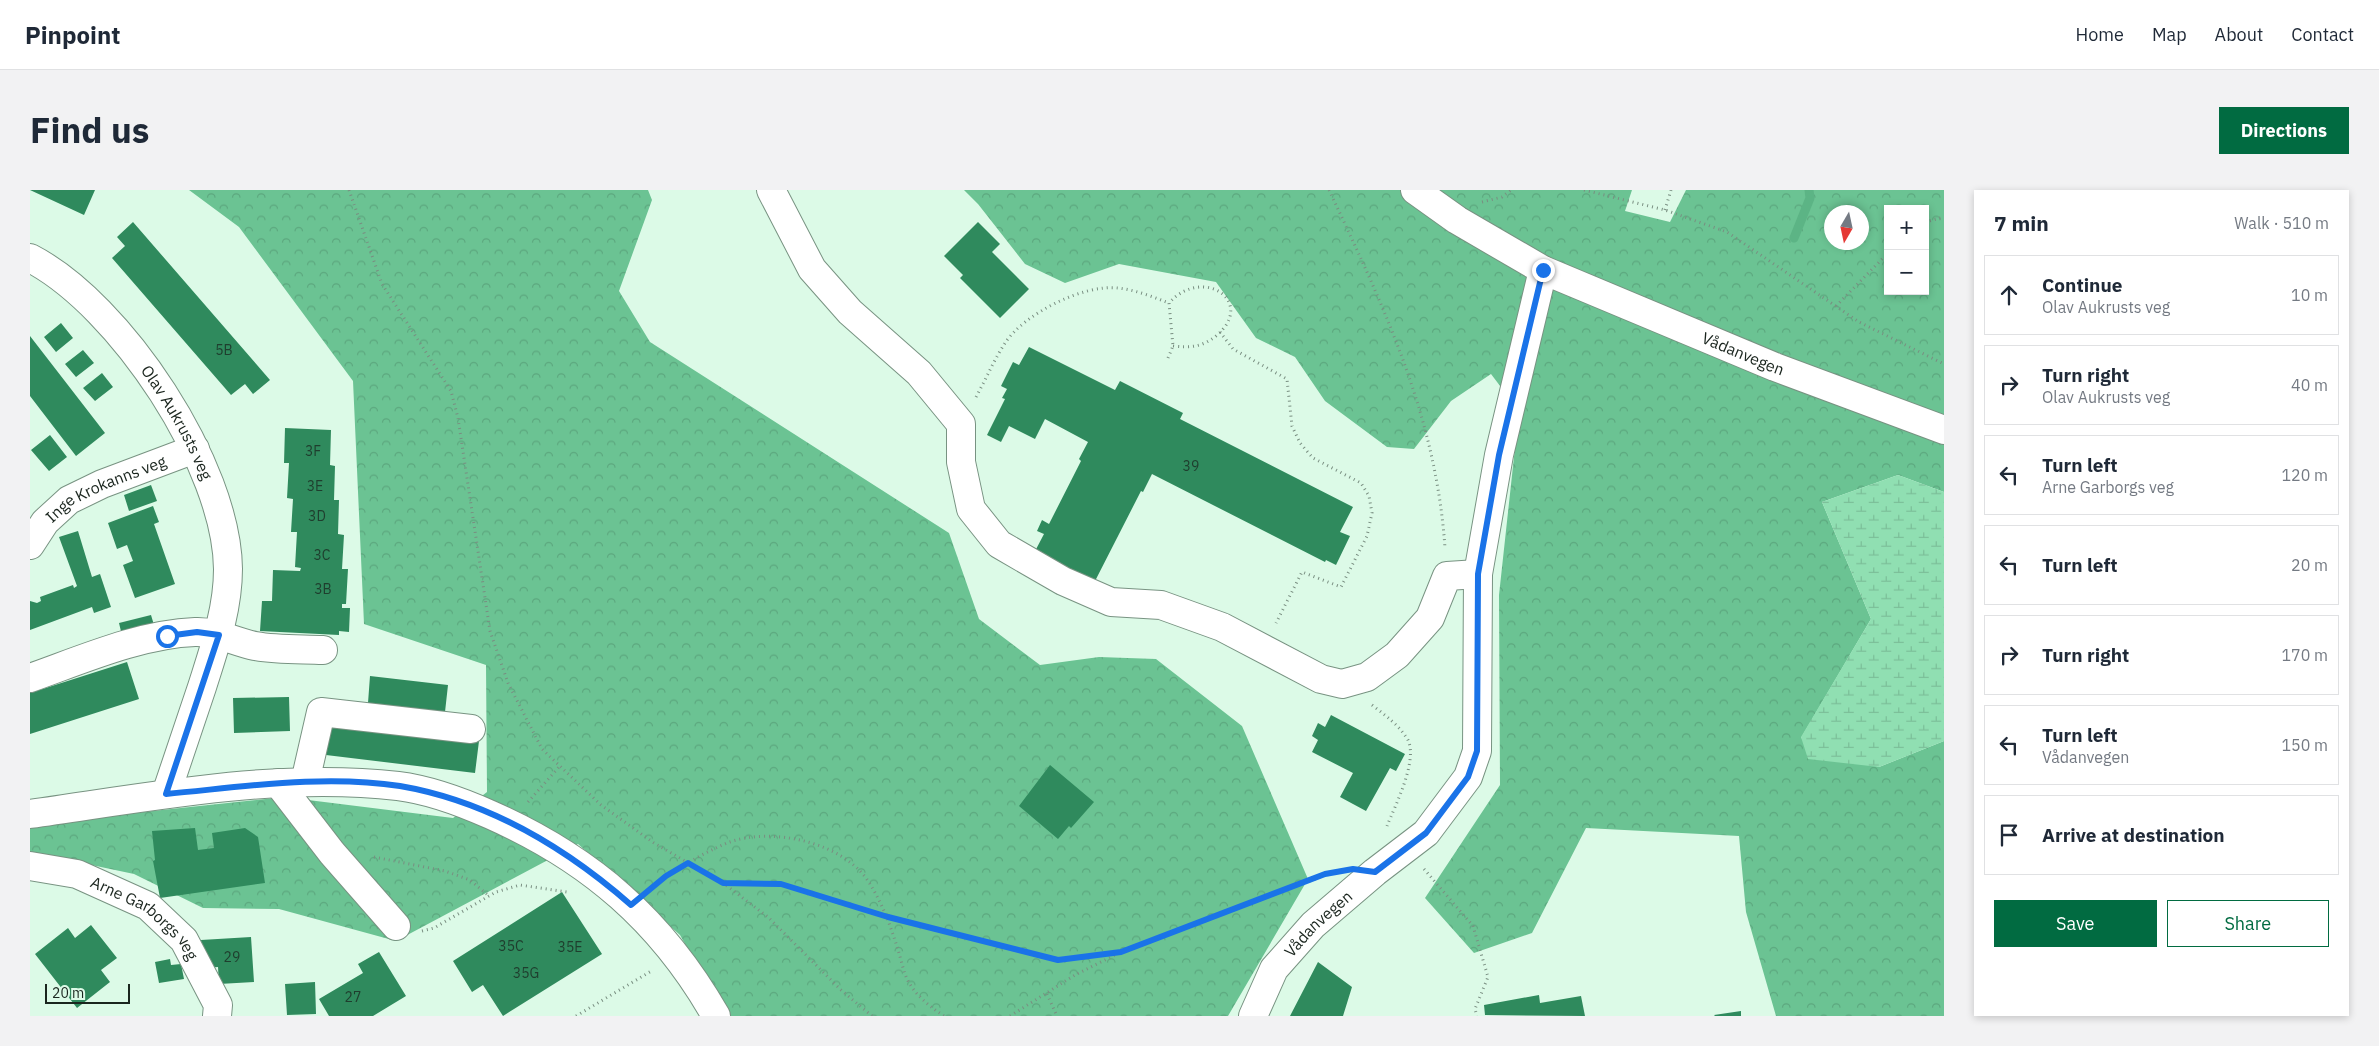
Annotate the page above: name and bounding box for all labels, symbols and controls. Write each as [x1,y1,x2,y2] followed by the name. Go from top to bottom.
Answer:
[25,19,120,51] text: Pinpoint
[2076,23,2124,46] text: Home
[2152,23,2187,46] text: Map
[2215,23,2263,46] text: About
[2291,23,2354,46] text: Contact
[30,107,149,153] text: Find us
[2219,107,2349,154] button: Directions
[1824,205,1869,250] north arrow
[1884,205,1929,295] map controls
[1884,205,1929,250] button: +
[1994,209,2049,237] text: 7 min
[2234,213,2329,233] text: Walk · 510 m
[1884,250,1929,295] button: −
[1532,259,1555,282] route end
[2042,273,2122,297] text: Continue
[1995,281,2023,309] icon: ahead
[2291,285,2328,305] text: 10 m
[2042,297,2170,317] text: Olav Aukrusts veg
[1699,328,1787,380] street label: Vådanvegen
[215,341,233,359] house number: 5B
[137,361,217,483] street label: Olav Aukrusts veg
[2042,363,2129,387] text: Turn right
[1995,371,2023,399] icon: right
[2291,375,2328,395] text: 40 m
[2042,387,2170,407] text: Olav Aukrusts veg
[305,442,321,460] house number: 3F
[41,451,169,527] street label: Inge Krokanns veg
[2042,453,2118,477] text: Turn left
[1183,457,1199,475] house number: 39
[1995,461,2023,489] icon: left
[2281,465,2328,485] text: 120 m
[307,477,323,495] house number: 3E
[2042,477,2174,497] text: Arne Garborgs veg
[308,507,326,525] house number: 3D
[313,546,331,564] house number: 3C
[1995,551,2023,579] icon: left
[2042,553,2118,577] text: Turn left
[2291,555,2328,575] text: 20 m
[314,580,332,598] house number: 3B
[156,625,179,648] route start
[1995,641,2023,669] icon: right
[2042,643,2129,667] text: Turn right
[2281,645,2328,665] text: 170 m
[2042,723,2118,747] text: Turn left
[1995,731,2023,759] icon: left
[2281,735,2328,755] text: 150 m
[2042,747,2129,767] text: Vådanvegen
[1995,821,2023,849] icon: arrive
[2042,823,2225,847] text: Arrive at destination
[88,872,203,964] street label: Arne Garborgs veg
[1280,886,1356,961] street label: Vådanvegen
[1994,900,2157,947] button: Save
[2167,900,2329,947] button: Share
[498,937,524,955] house number: 35C
[558,938,582,956] house number: 35E
[224,948,240,966] house number: 29
[513,964,539,982] house number: 35G
[45,981,130,1004] scale bar
[52,984,84,1002] text: 20 m
[345,988,361,1006] house number: 27

